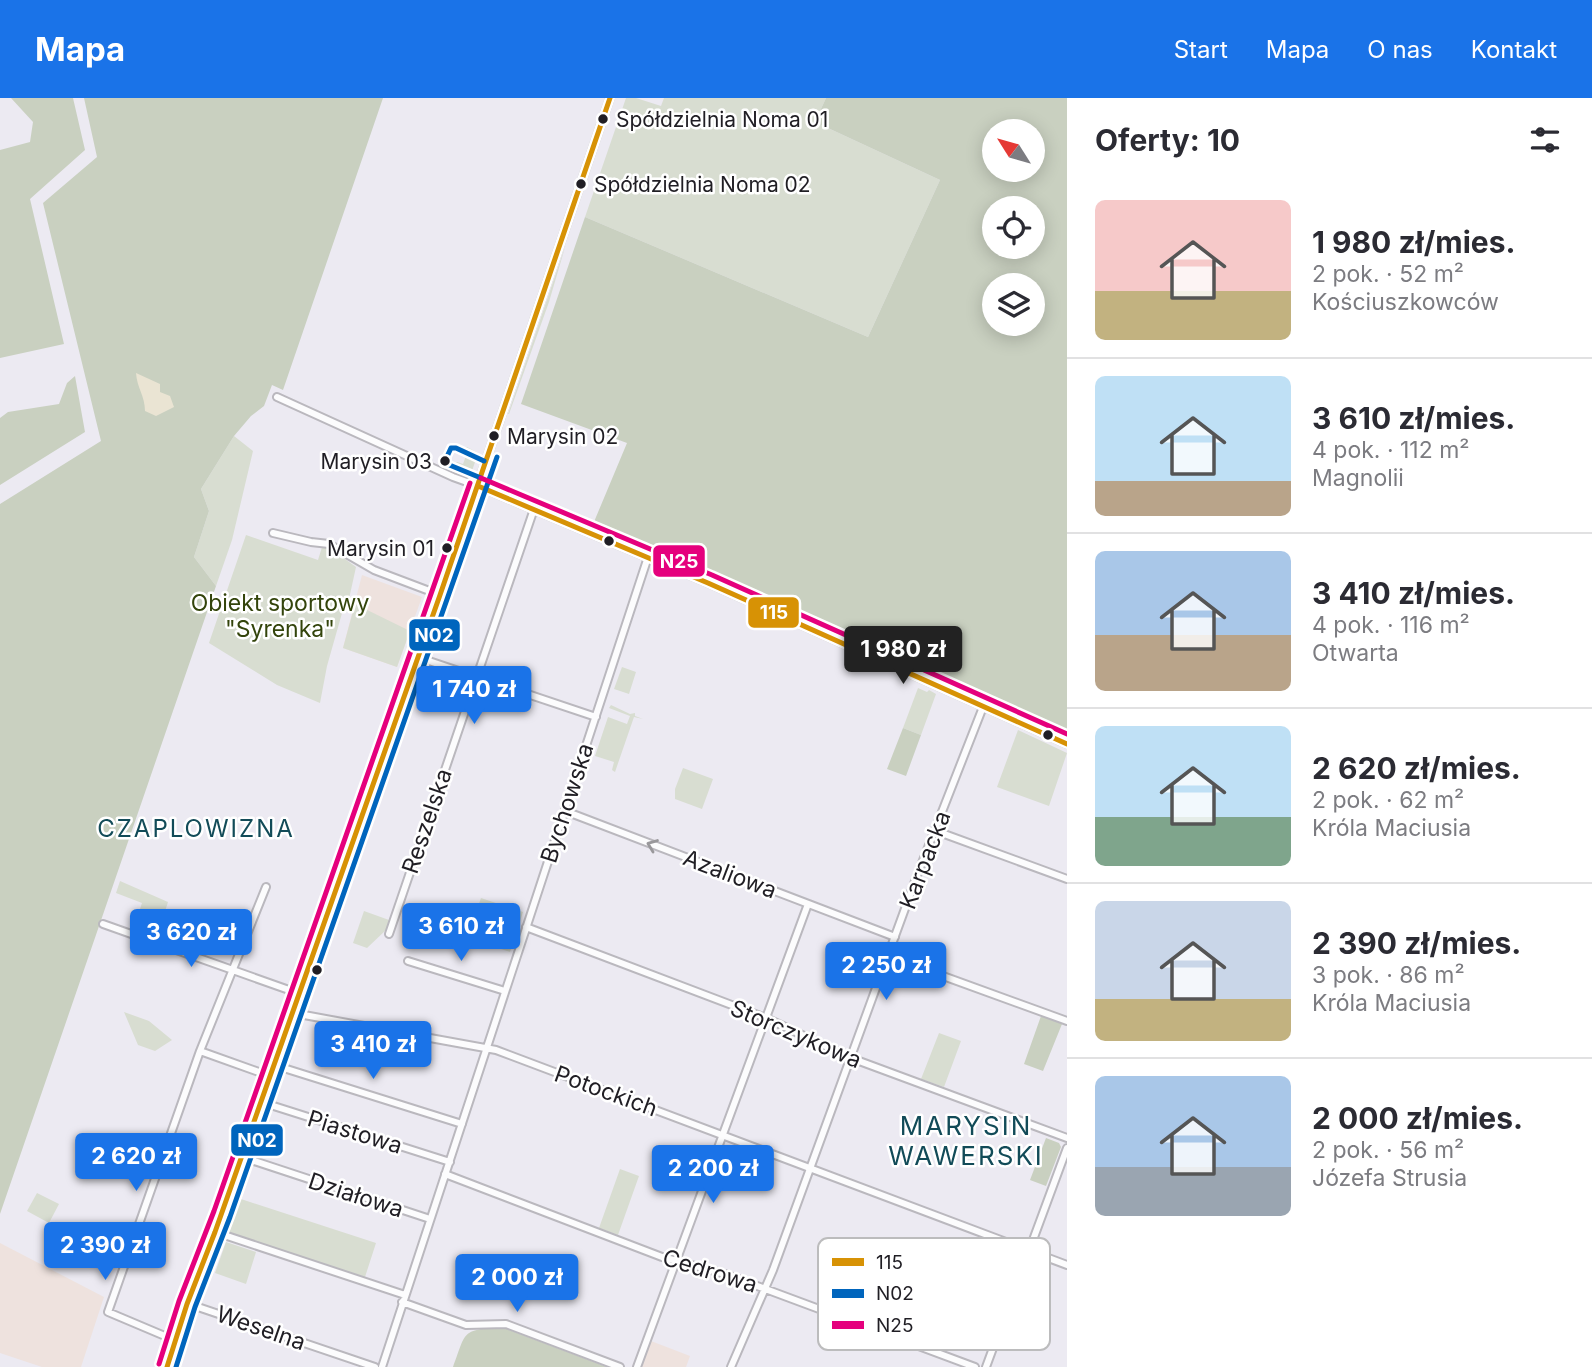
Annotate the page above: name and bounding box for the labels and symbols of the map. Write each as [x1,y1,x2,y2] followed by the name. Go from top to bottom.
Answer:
[616,107,828,132] place label: Spółdzielnia Noma 01
[596,112,610,126] marker: Spółdzielnia Noma 01
[982,119,1045,182] north arrow
[594,172,811,197] place label: Spółdzielnia Noma 02
[574,177,588,191] marker: Spółdzielnia Noma 02
[507,424,618,449] place label: Marysin 02
[487,429,501,443] marker: Marysin 02
[320,449,432,474] place label: Marysin 03
[438,454,452,468] marker: Marysin 03
[602,534,616,548] unlabelled marker
[327,536,434,561] place label: Marysin 01
[440,541,454,555] marker: Marysin 01
[652,544,706,578] line badge: N25
[660,550,698,573] text: N25
[191,589,369,643] park label: Obiekt sportowy "Syrenka"
[747,596,800,629] line badge: 115
[760,601,788,624] text: 115
[408,618,461,652] line badge: N02
[414,624,454,647] text: N02
[831,626,975,686] pin: 1 980 zł
[402,666,546,726] pin: 1 740 zł
[1041,728,1055,742] unlabelled marker
[535,740,599,866] street label: Bychowska
[396,765,458,877] street label: Reszelska
[893,807,957,913] street label: Karpacka
[97,814,295,843] district label: CZAPLOWIZNA
[647,839,659,853] one-way arrow
[679,843,781,905] street label: Azaliowa
[389,904,533,963] pin: 3 610 zł
[119,910,263,969] pin: 3 620 zł
[814,942,958,1002] pin: 2 250 zł
[310,963,324,977] unlabelled marker
[726,994,866,1074] street label: Storczykowa
[301,1021,445,1081] pin: 3 410 zł
[551,1059,661,1123] street label: Potockich
[304,1104,406,1160] street label: Piastowa
[888,1110,1044,1171] district label: MARYSIN WAWERSKI
[230,1123,284,1157] line badge: N02
[237,1129,277,1152] text: N02
[64,1134,208,1193] pin: 2 620 zł
[641,1146,785,1205] pin: 2 200 zł
[305,1166,407,1224] street label: Działowa
[33,1222,177,1282] pin: 2 390 zł
[818,1238,1050,1350] legend
[659,1243,761,1299] street label: Cedrowa
[876,1251,903,1274] text: 115
[445,1254,589,1314] pin: 2 000 zł
[876,1282,914,1305] text: N02
[213,1300,309,1356] street label: Weselna
[876,1314,913,1337] text: N25

